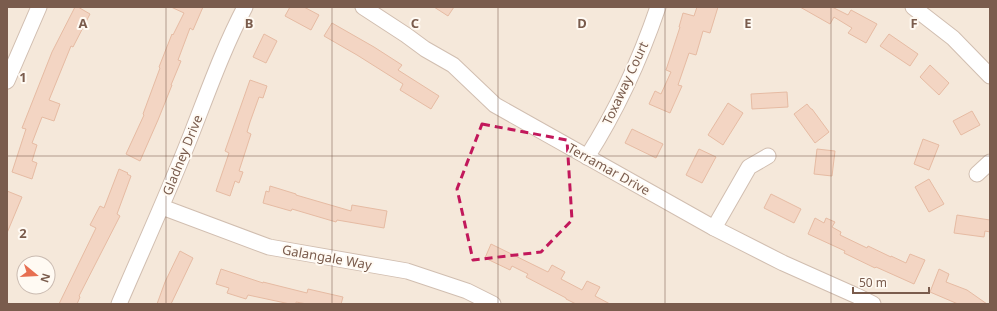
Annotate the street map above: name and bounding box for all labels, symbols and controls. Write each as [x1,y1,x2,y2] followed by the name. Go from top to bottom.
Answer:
[79,14,88,32] text: A
[245,14,253,32] text: B
[411,14,419,32] text: C
[577,14,587,32] text: D
[744,14,752,32] text: E
[910,14,918,32] text: F
[598,38,652,127] street label: Toxaway Court
[19,68,27,86] text: 1
[158,112,206,198] street label: Gladney Drive
[564,139,654,199] street label: Terramar Drive
[19,224,27,242] text: 2
[281,240,374,274] street label: Galangale Way
[16,255,56,295] north arrow
[853,269,929,295] scale bar
[37,272,55,285] text: N
[859,274,887,291] text: 50 m

